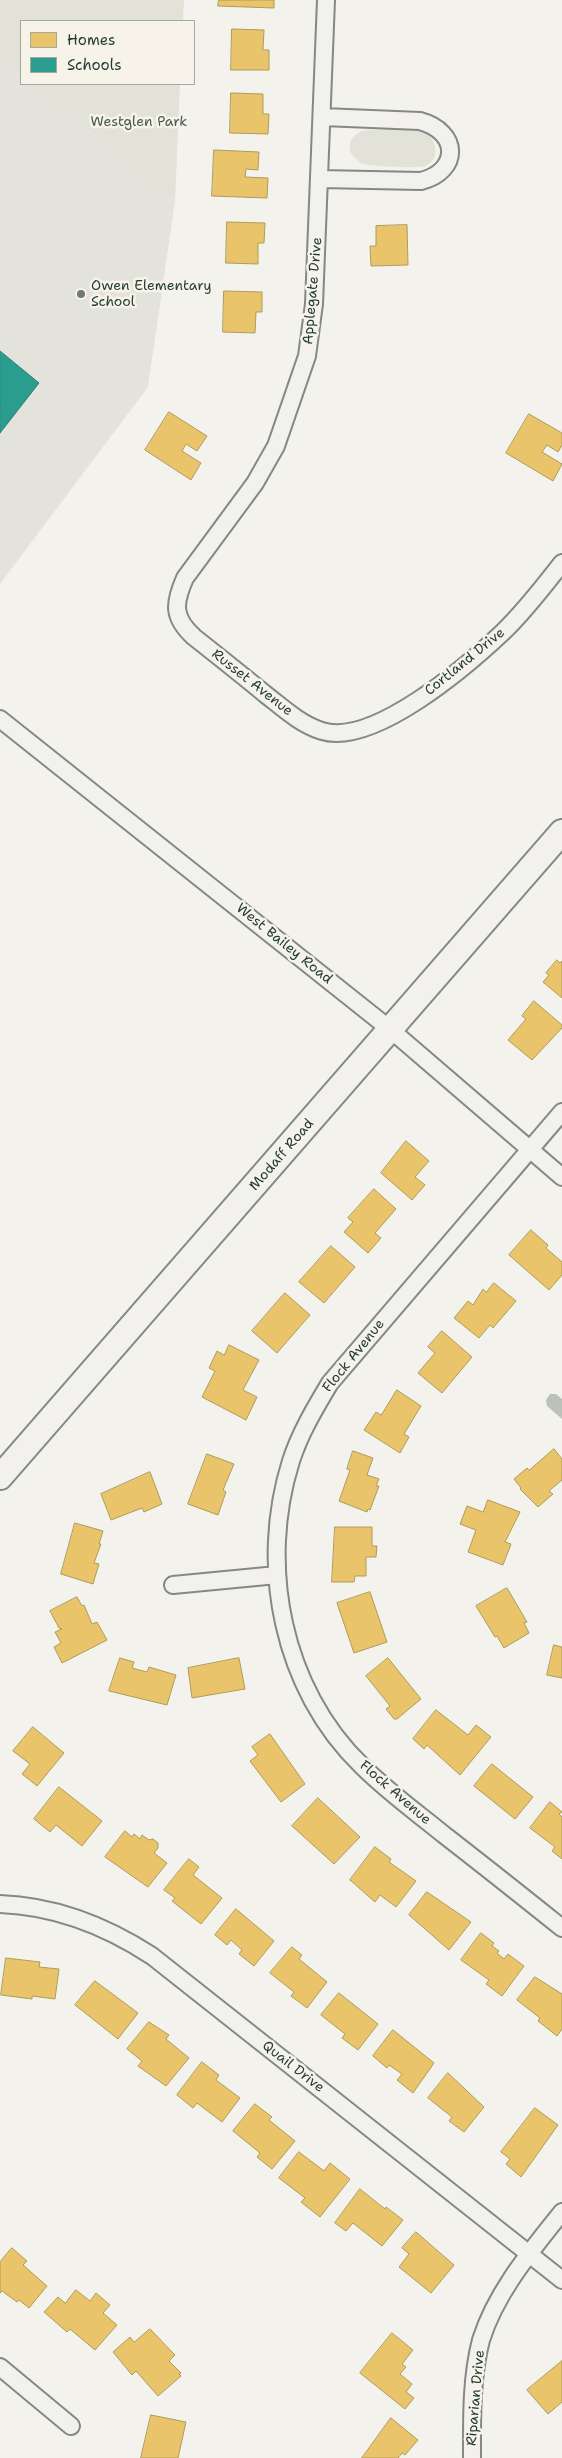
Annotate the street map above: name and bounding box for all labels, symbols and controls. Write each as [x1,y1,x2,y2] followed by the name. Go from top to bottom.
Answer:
[20,20,195,85] legend
[67,30,115,50] text: Homes
[67,55,122,75] text: Schools
[91,114,187,130] park label: Westglen Park
[300,237,326,345] street label: Applegate Drive
[91,278,212,310] place label: Owen Elementary School
[75,288,87,300] marker: Owen Elementary School
[422,625,508,699] street label: Cortland Drive
[208,646,296,720] street label: Russet Avenue
[233,900,335,988] street label: West Bailey Road
[246,1116,318,1194] street label: Modaff Road
[319,1316,389,1396] street label: Flock Avenue
[356,1757,434,1829] street label: Flock Avenue
[259,2038,327,2096] street label: Quail Drive
[463,2349,489,2447] street label: Riparian Drive

